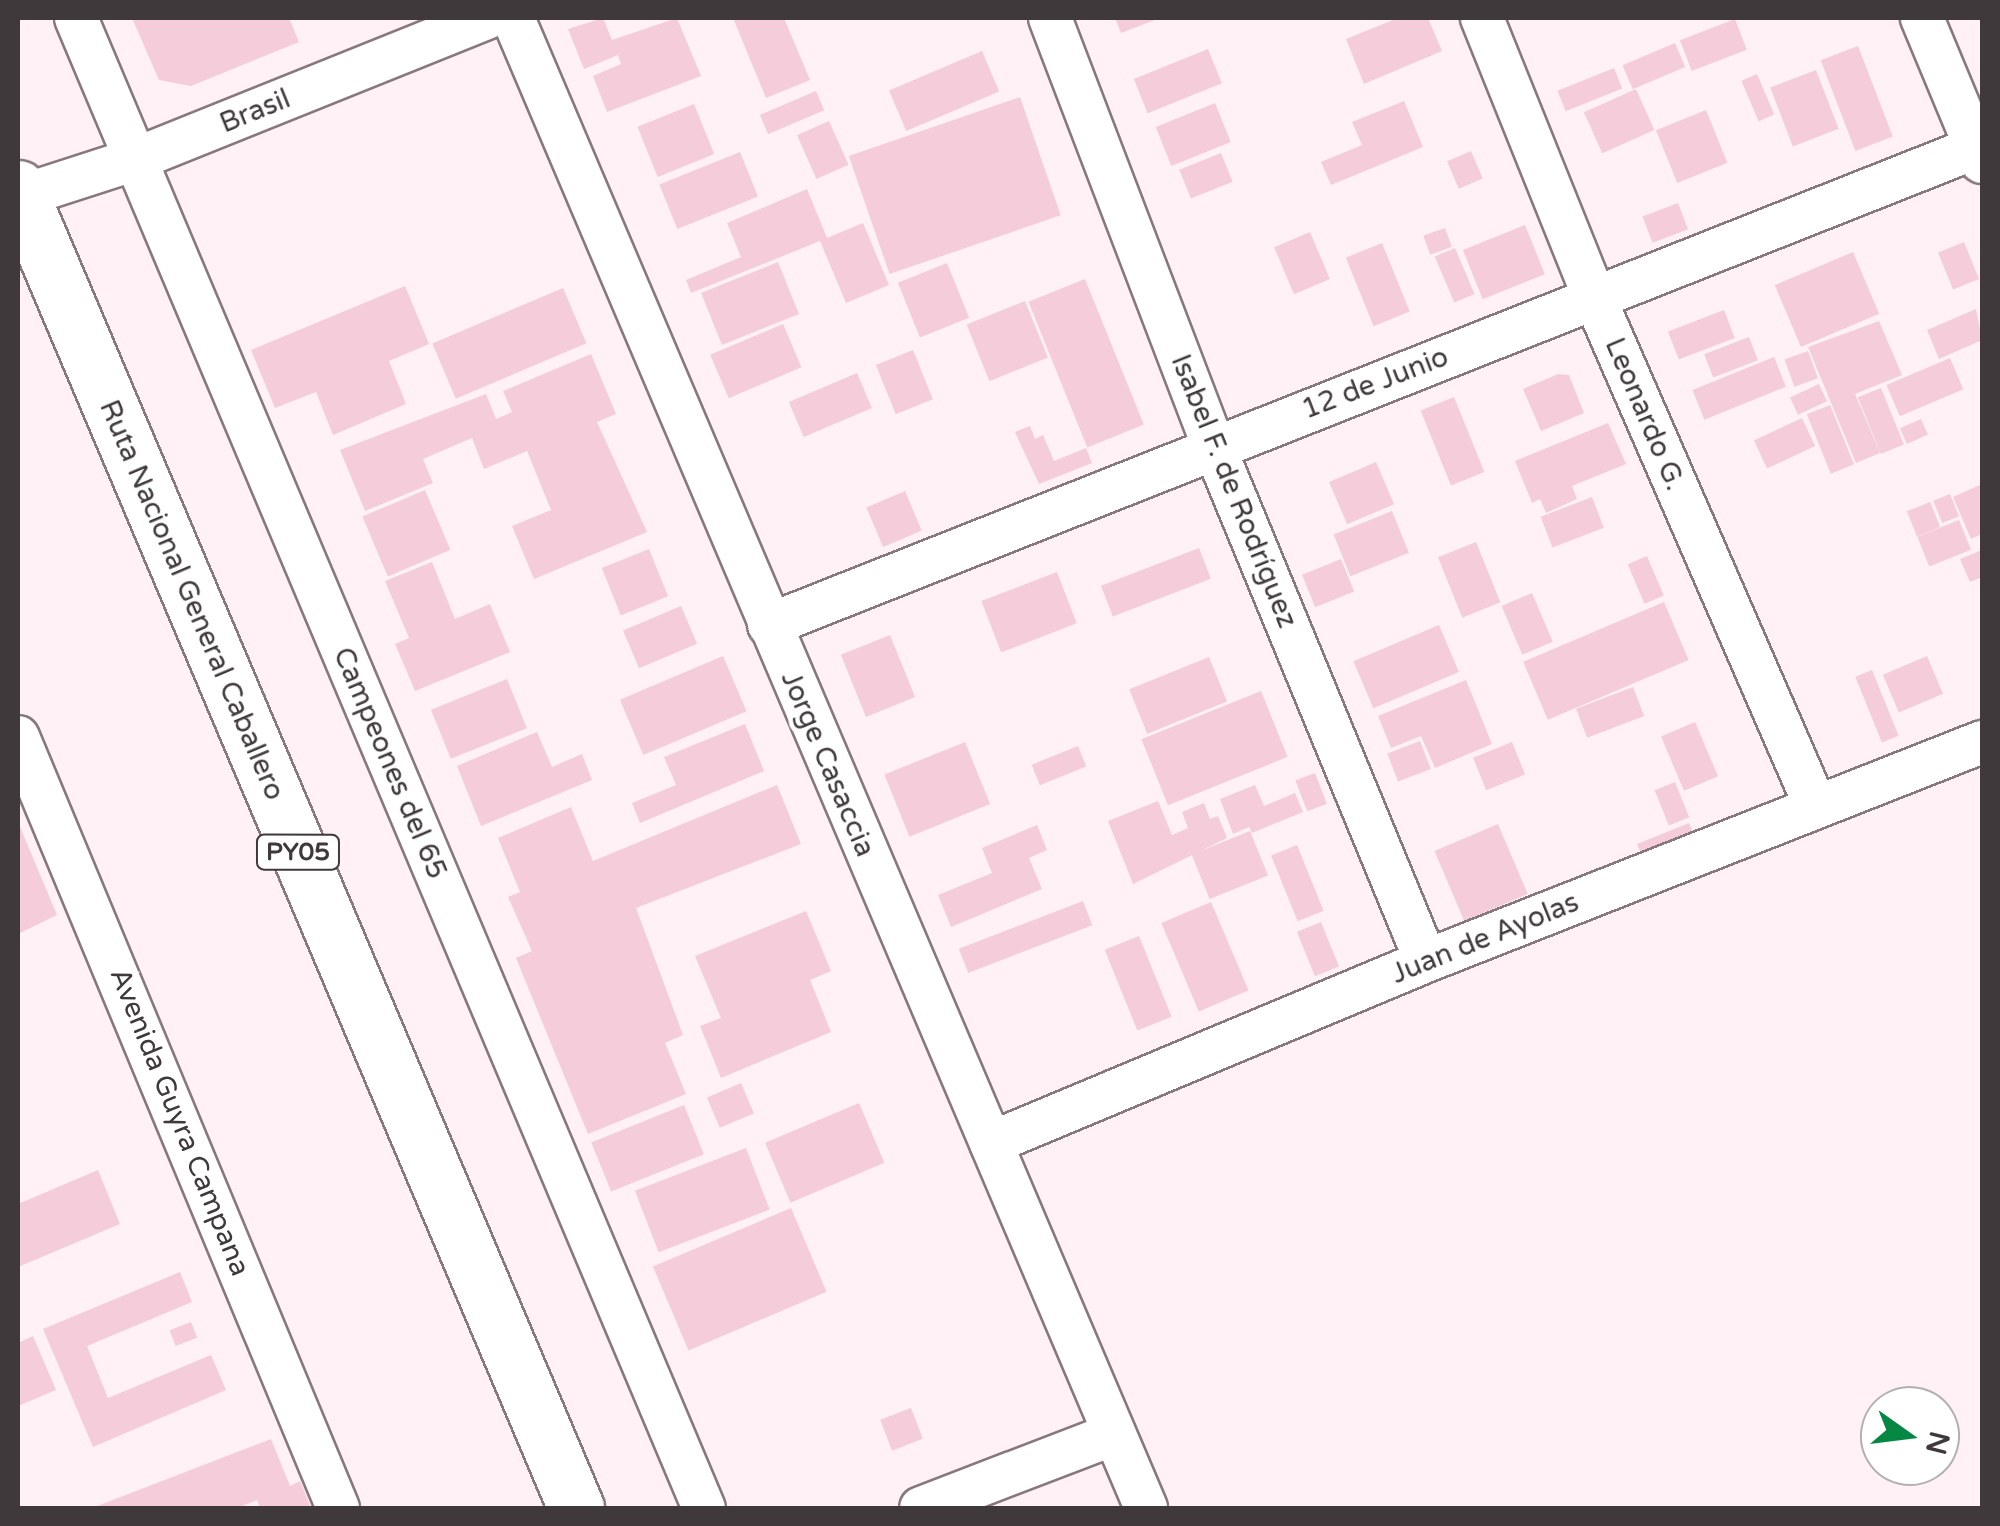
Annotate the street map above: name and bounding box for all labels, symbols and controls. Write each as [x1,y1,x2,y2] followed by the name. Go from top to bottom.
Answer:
[215,82,295,140] street label: Brasil
[1598,333,1692,495] street label: Leonardo G.
[1297,340,1453,426] street label: 12 de Junio
[1164,349,1304,633] street label: Isabel F. de Rodríguez
[92,395,292,805] street label: Ruta Nacional General Caballero
[326,642,454,884] street label: Campeones del 65
[774,666,882,862] street label: Jorge Casaccia
[256,832,340,872] road number: PY05
[1387,885,1583,991] street label: Juan de Ayolas
[103,963,257,1281] street label: Avenida Guyra Campana
[1860,1386,1960,1486] north arrow
[1918,1428,1956,1458] text: N

